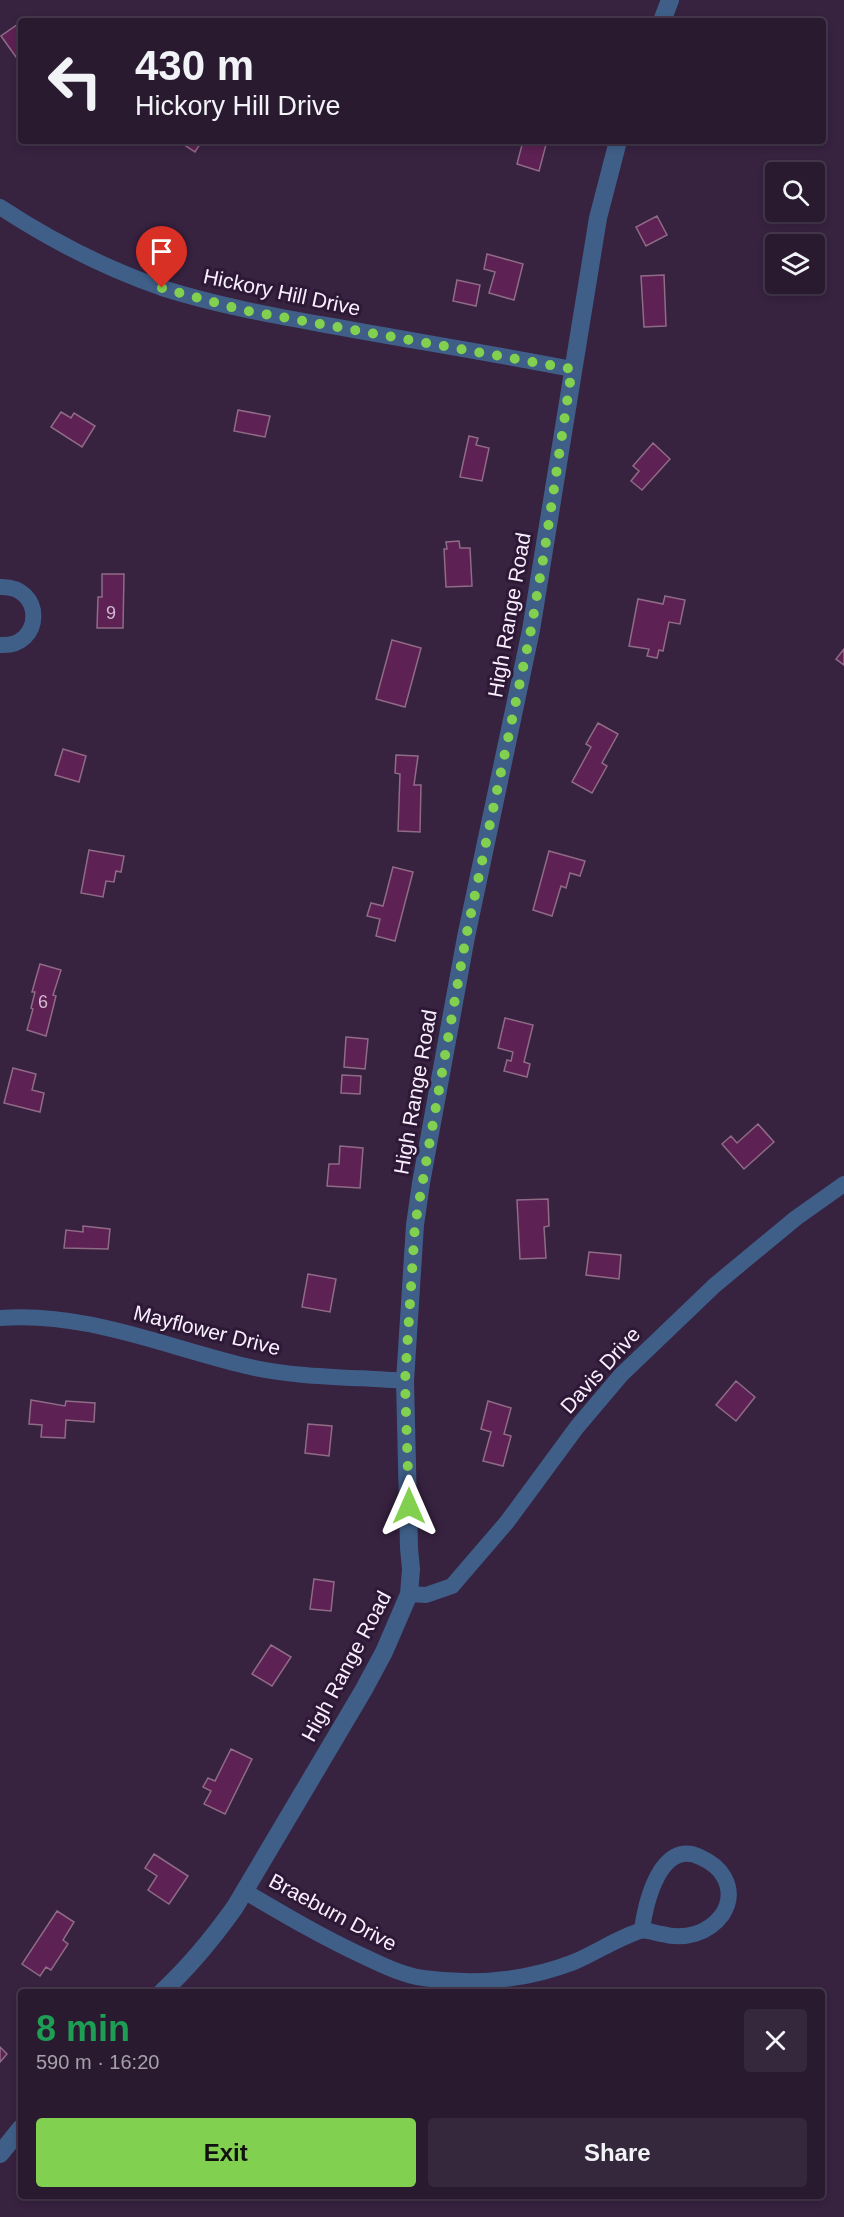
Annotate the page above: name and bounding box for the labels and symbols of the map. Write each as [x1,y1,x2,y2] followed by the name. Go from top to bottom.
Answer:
[136,226,187,288] pin
[201,264,363,320] street label: Hickory Hill Drive
[483,531,535,699] street label: High Range Road
[106,603,116,623] house number: 9
[38,992,48,1012] house number: 6
[389,1008,441,1176] street label: High Range Road
[131,1301,283,1359] street label: Mayflower Drive
[556,1322,644,1418] street label: Davis Drive
[377,1474,441,1538] position arrow
[297,1587,395,1745] street label: High Range Road
[265,1869,401,1955] street label: Braeburn Drive

